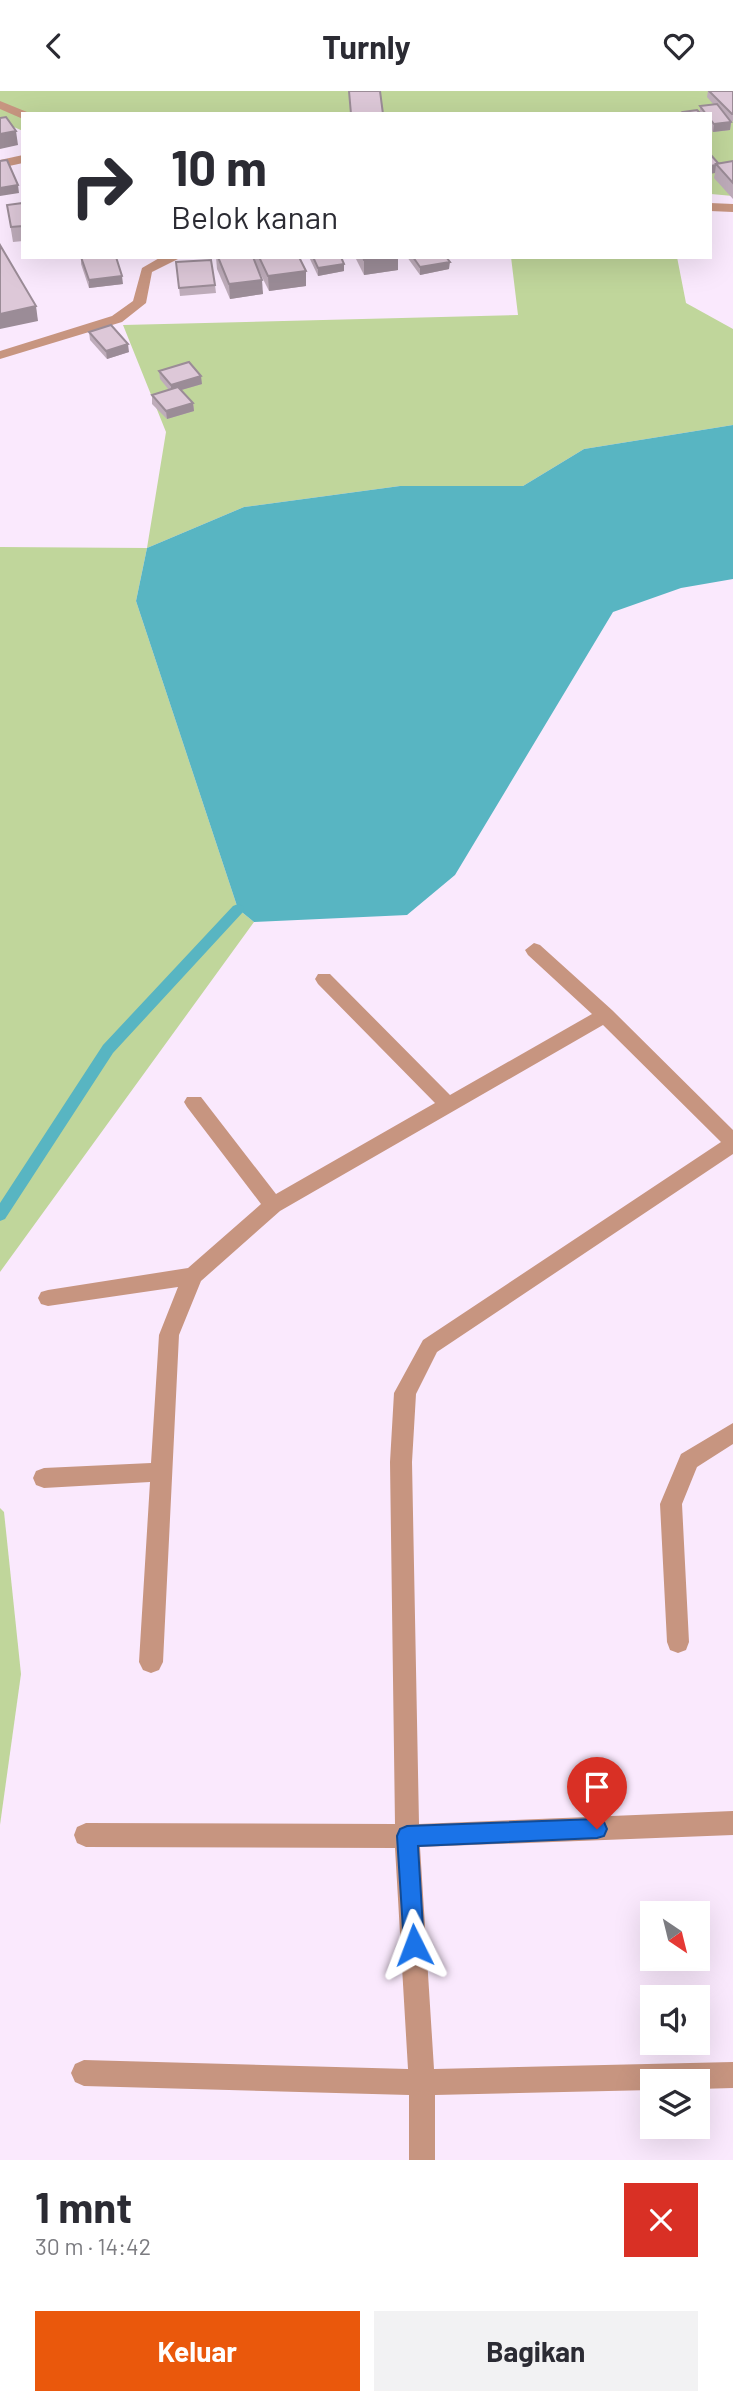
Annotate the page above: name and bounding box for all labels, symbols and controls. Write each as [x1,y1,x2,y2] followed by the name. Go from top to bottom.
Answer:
[35,27,73,65] icon: back
[322,27,411,65] text: Turnly
[660,27,698,65] icon: heart
[171,137,267,196] text: 10 m
[56,140,147,231] icon: right
[171,197,338,235] text: Belok kanan
[567,1757,627,1829] pin
[578,1768,616,1806] icon: arrive
[640,1901,710,1971] north arrow
[640,1901,710,2139] map controls
[377,1908,451,1982] position arrow
[640,1985,710,2055] button: sound
[640,2069,710,2139] button: layers
[35,2181,132,2231] text: 1 mnt
[624,2183,698,2257] button: close
[35,2232,151,2260] text: 30 m · 14:42
[35,2311,360,2391] button: Keluar
[374,2311,698,2391] button: Bagikan

